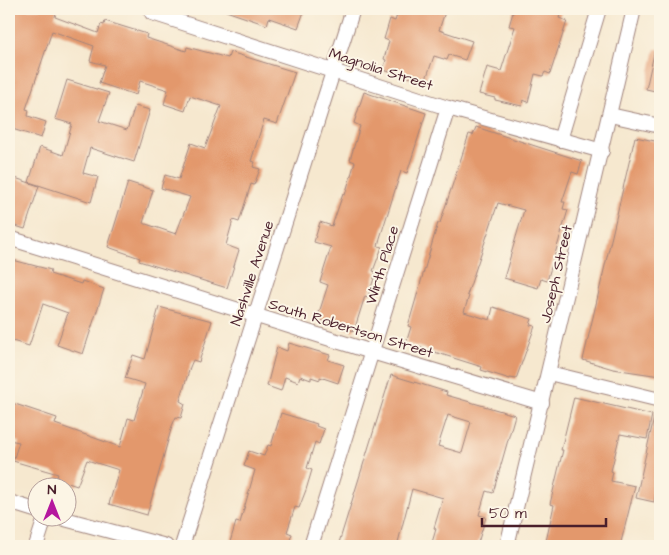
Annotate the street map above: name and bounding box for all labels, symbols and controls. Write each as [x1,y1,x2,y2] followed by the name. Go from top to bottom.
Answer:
[326,43,436,97] street label: Magnolia Street
[226,218,279,329] street label: Nashville Avenue
[361,223,404,307] street label: Wirth Place
[535,223,578,325] street label: Joseph Street
[266,293,436,364] street label: South Robertson Street
[28,478,78,528] north arrow
[48,480,57,500] text: N
[482,495,605,527] scale bar
[489,503,527,524] text: 50 m

